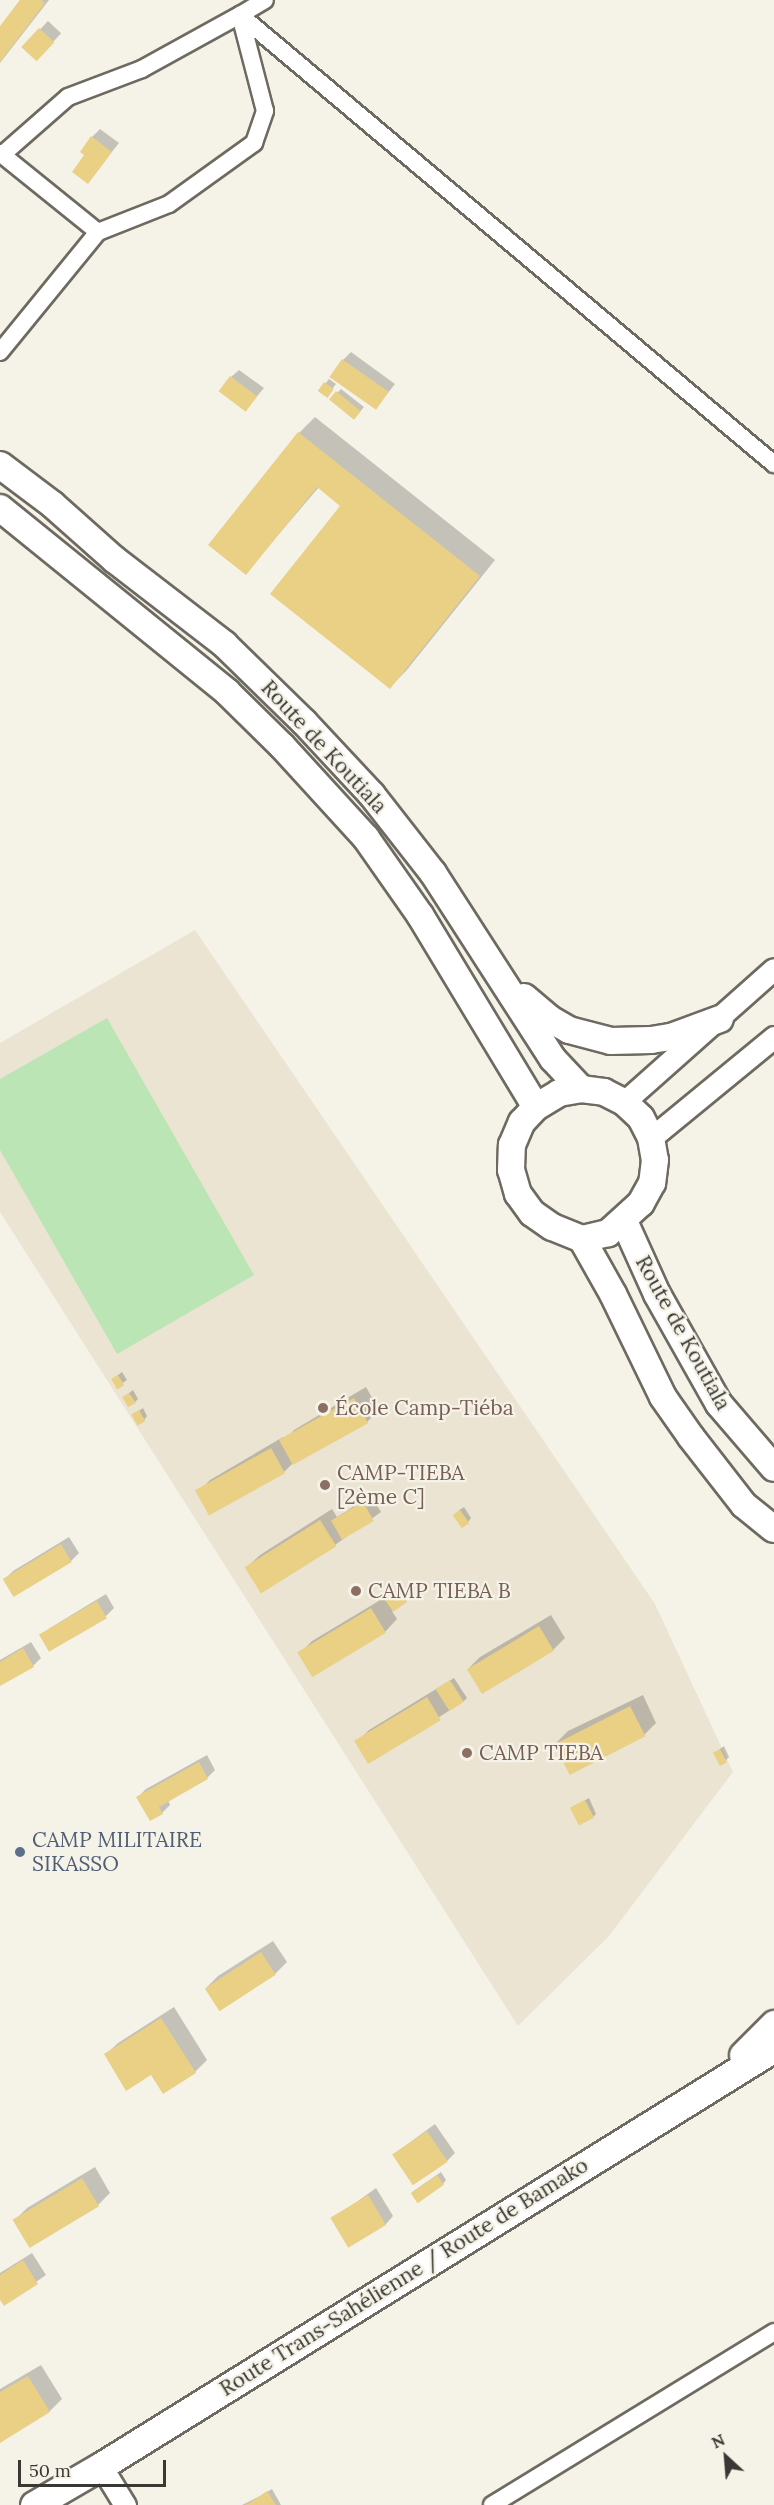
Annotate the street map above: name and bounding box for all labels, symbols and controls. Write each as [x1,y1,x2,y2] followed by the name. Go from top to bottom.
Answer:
[256,675,392,819] street label: Route de Koutiala
[630,1251,736,1415] street label: Route de Koutiala
[335,1395,514,1421] place label: École Camp-Tiéba
[316,1401,330,1415] marker: École Camp-Tiéba
[337,1460,464,1510] place label: CAMP-TIEBA [2ème C]
[318,1478,332,1492] marker: CAMP-TIEBA [2ème C]
[368,1578,511,1604] place label: CAMP TIEBA B
[349,1584,363,1598] marker: CAMP TIEBA B
[479,1740,603,1766] place label: CAMP TIEBA
[460,1746,474,1760] marker: CAMP TIEBA
[32,1827,202,1877] place label: CAMP MILITAIRE SIKASSO
[13,1845,27,1859] marker: CAMP MILITAIRE SIKASSO
[215,2152,593,2402] street label: Route Trans-Sahélienne / Route de Bamako
[696,2427,756,2487] north arrow
[708,2429,728,2453] text: N
[21,2448,170,2486] scale bar
[29,2459,71,2482] text: 50 m

